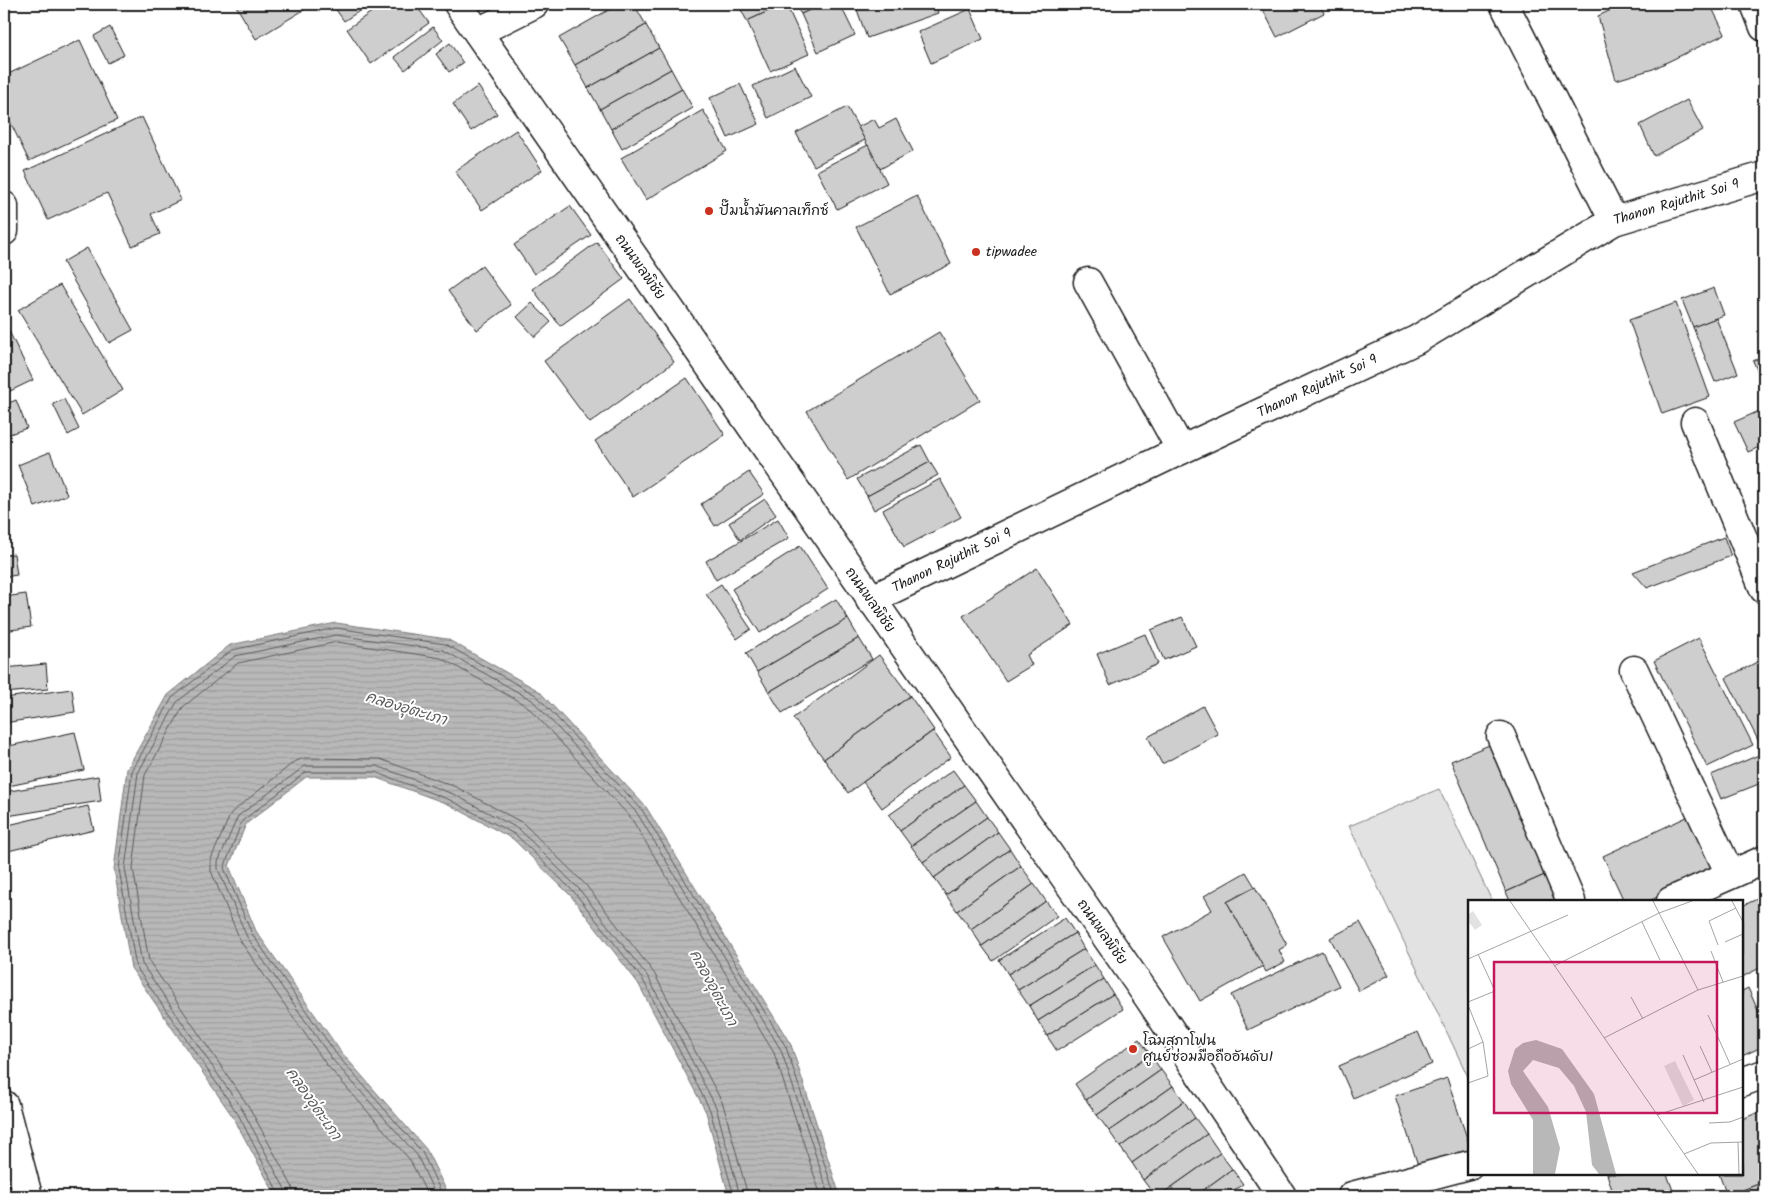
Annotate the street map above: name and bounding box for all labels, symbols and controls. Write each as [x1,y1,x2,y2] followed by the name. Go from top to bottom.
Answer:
[1611,173,1742,232] street label: Thanon Rajuthit Soi 9
[719,198,829,222] place label: ปั๊มน้ำมันคาลเท็กซ์
[703,205,715,217] marker: ปั๊มน้ำมันคาลเท็กซ์
[609,230,671,304] street label: ถนนพลพิชัย
[986,241,1038,263] place label: tipwadee
[970,246,982,258] marker: tipwadee
[1254,348,1381,424] street label: Thanon Rajuthit Soi 9
[888,522,1016,599] street label: Thanon Rajuthit Soi 9
[839,563,901,637] street label: ถนนพลพิชัย
[362,685,451,733] water label: คลองอุ่ตะเภา
[1071,895,1133,969] street label: ถนนพลพิชัย
[1468,900,1743,1175] inset map
[683,945,744,1032] water label: คลองอุ่ตะเภา
[1143,1030,1273,1068] place label: โฉมสุภาโฟน ศูนย์ซ่อมมือถืออันดับ1
[1127,1043,1139,1055] marker: โฉมสุภาโฟน ศูนย์ซ่อมมือถืออันดับ1
[279,1063,348,1146] water label: คลองอุ่ตะเภา

